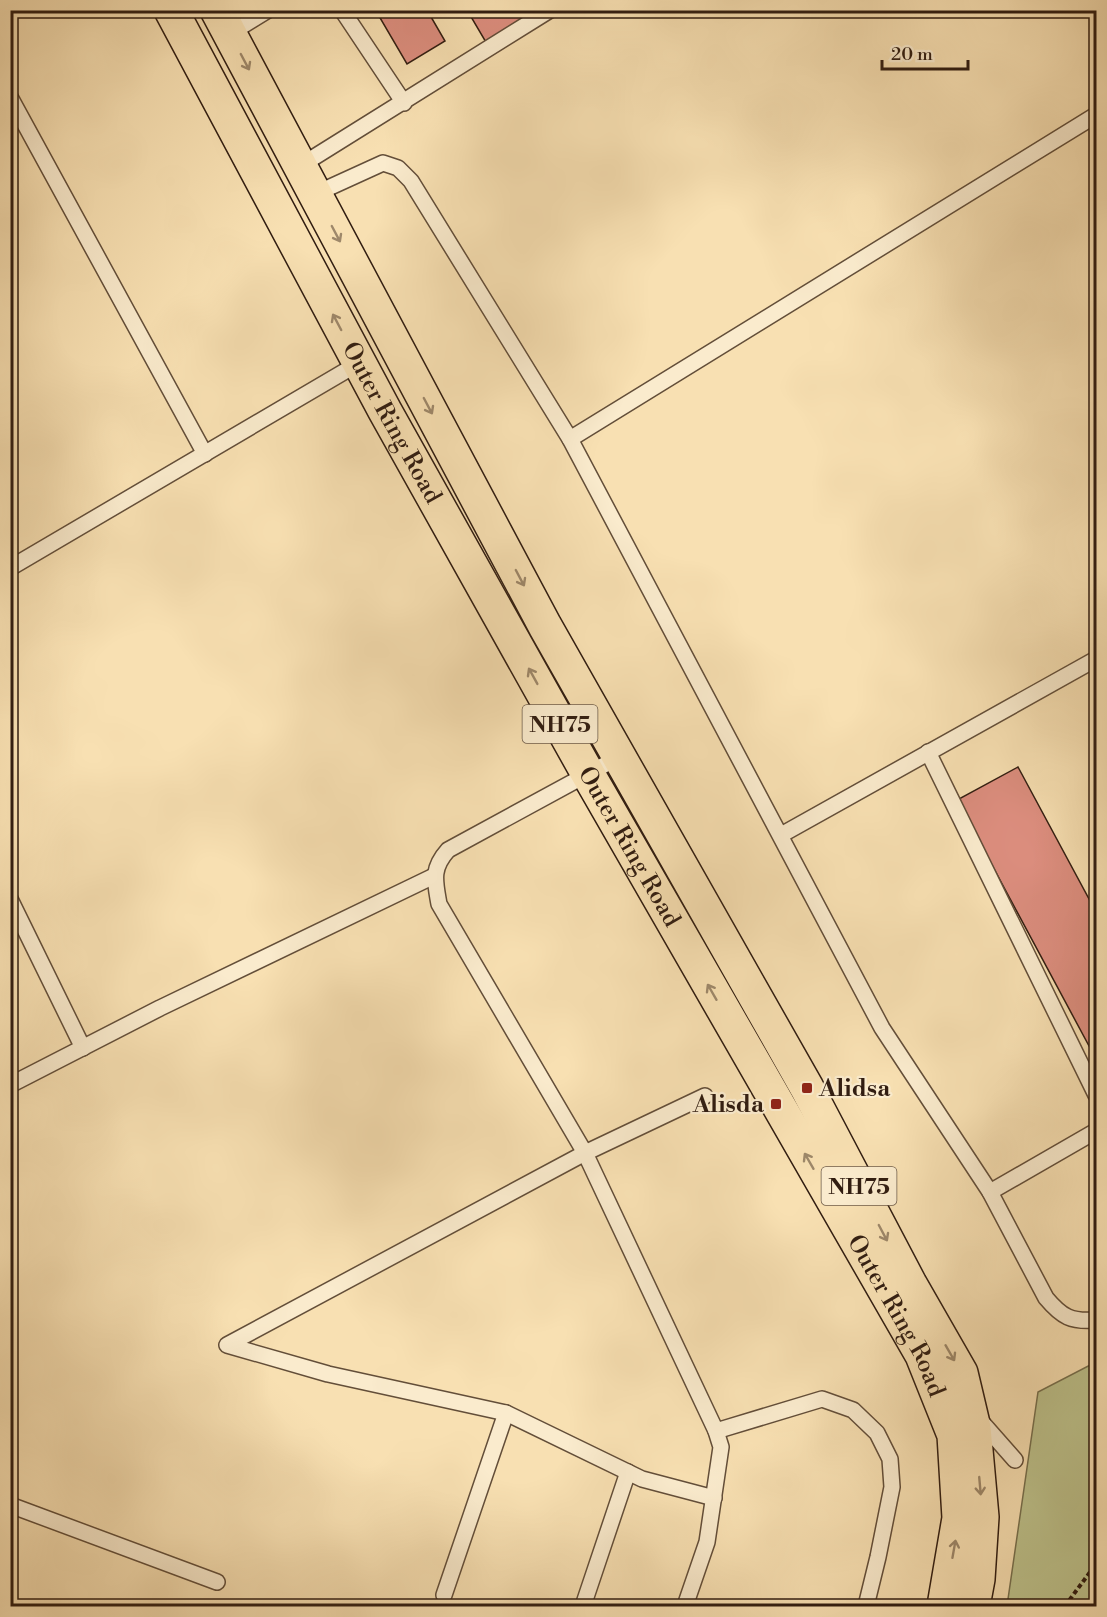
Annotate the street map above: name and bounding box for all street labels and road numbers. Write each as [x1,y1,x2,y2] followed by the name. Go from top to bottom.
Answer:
[335,337,448,509] street label: Outer Ring Road
[522,705,598,743] road number: NH75
[571,761,687,933] street label: Outer Ring Road
[822,1167,896,1205] road number: NH75
[840,1230,951,1402] street label: Outer Ring Road

